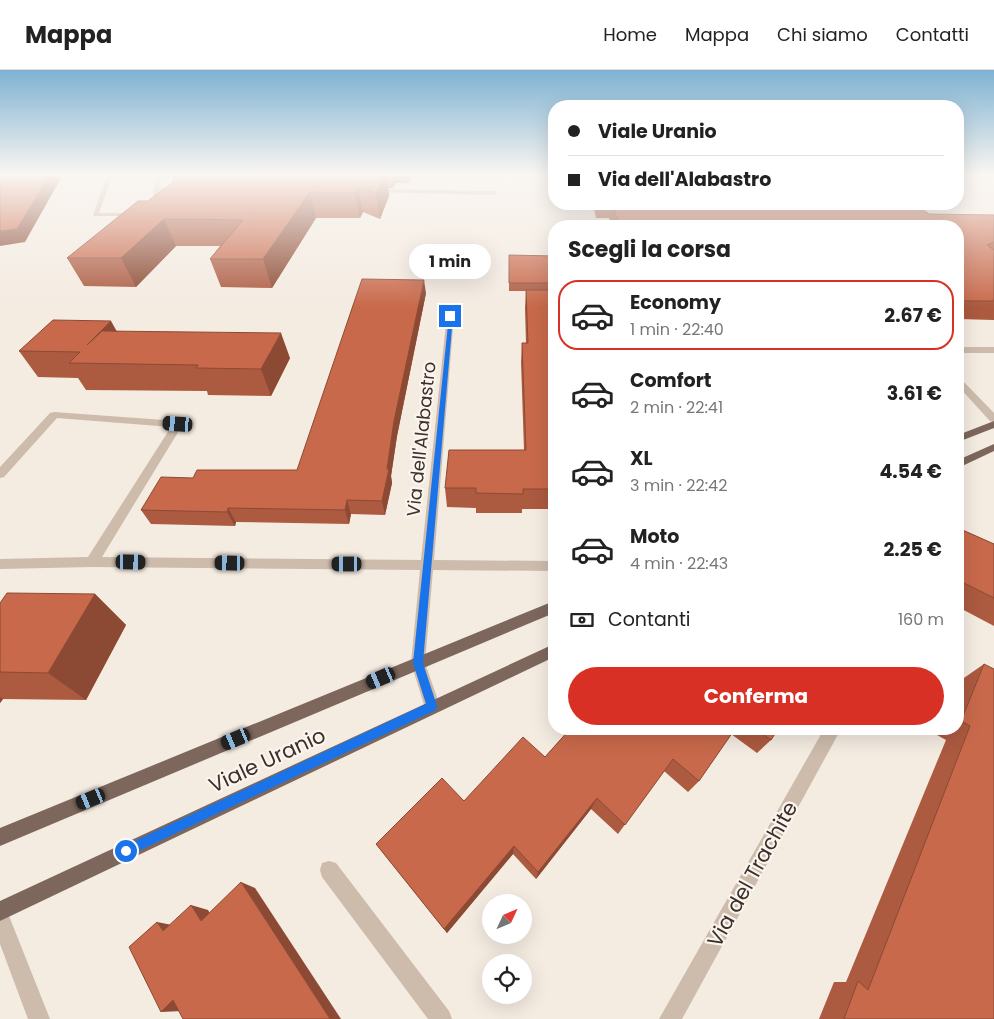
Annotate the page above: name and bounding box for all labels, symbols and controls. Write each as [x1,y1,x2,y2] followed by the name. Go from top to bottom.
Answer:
[25,18,112,51] text: Mappa
[603,22,657,47] text: Home
[685,22,749,47] text: Mappa
[777,22,868,47] text: Chi siamo
[896,22,969,47] text: Contatti
[598,118,717,145] text: Viale Uranio
[598,166,771,193] text: Via dell'Alabastro
[568,234,731,265] text: Scegli la corsa
[409,244,491,278] callout: 1 min
[429,250,471,273] text: 1 min
[630,289,721,316] text: Economy
[570,293,615,338] icon: car
[884,302,942,329] text: 2.67 €
[439,305,461,327] route end
[630,318,724,341] text: 1 min · 22:40
[400,360,442,518] street label: Via dell'Alabastro
[630,367,712,394] text: Comfort
[570,371,615,416] icon: car
[887,380,942,407] text: 3.61 €
[630,396,723,419] text: 2 min · 22:41
[162,415,193,433] car
[630,445,653,472] text: XL
[570,449,615,494] icon: car
[879,458,942,485] text: 4.54 €
[630,474,727,497] text: 3 min · 22:42
[630,523,679,550] text: Moto
[570,527,615,572] icon: car
[883,536,942,563] text: 2.25 €
[630,552,728,575] text: 4 min · 22:43
[115,554,146,570] car
[214,555,245,571] car
[332,557,362,572] car
[568,606,596,634] icon: cash
[608,606,691,633] text: Contanti
[898,608,944,631] text: 160 m
[364,665,397,691] car
[568,667,944,725] button: Conferma
[204,720,330,800] street label: Viale Uranio
[219,726,252,752] car
[74,786,107,812] car
[700,796,804,952] street label: Via del Trachite
[115,840,137,862] route start
[482,894,532,944] north arrow
[482,894,532,1004] map controls
[482,954,532,1004] button: locate

